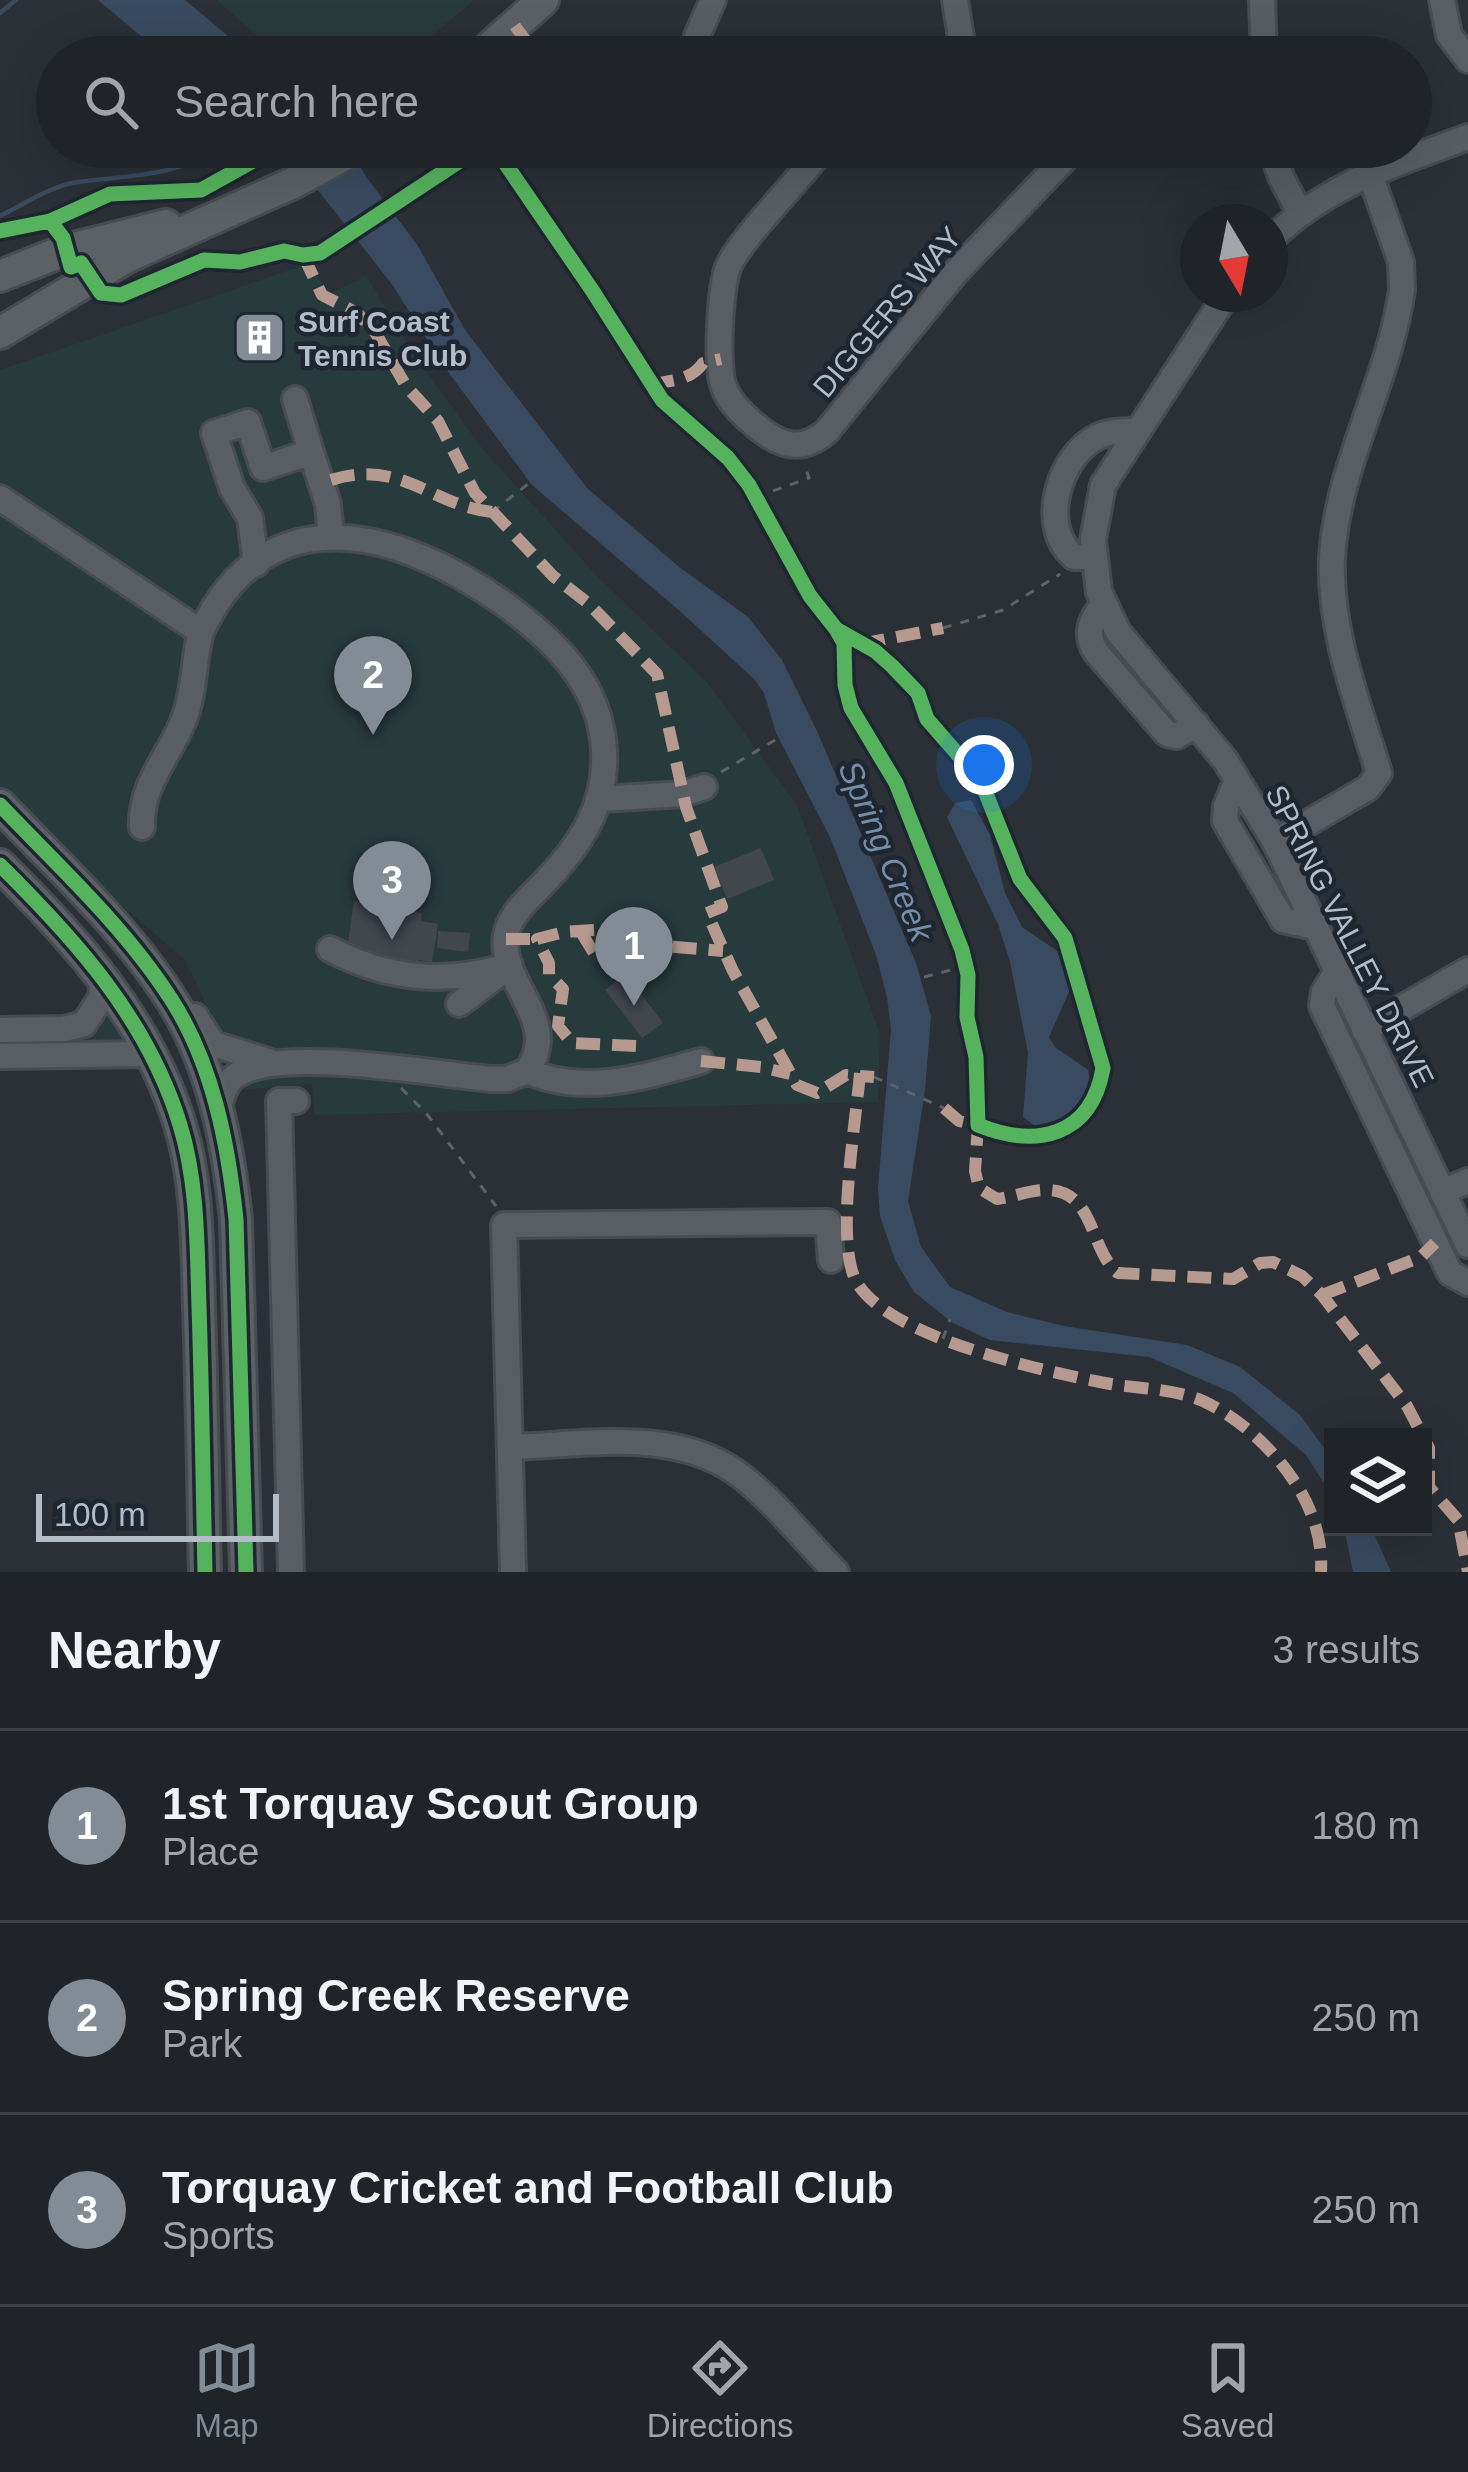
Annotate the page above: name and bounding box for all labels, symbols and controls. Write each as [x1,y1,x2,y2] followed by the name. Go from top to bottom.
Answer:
[36,36,1432,168] search box
[78,69,144,135] icon: search
[174,76,419,127] text: Search here
[1180,204,1288,312] north arrow
[806,220,968,404] street label: DIGGERS WAY
[298,305,467,372] place label: Surf Coast Tennis Club
[231,310,287,366] building icon: Surf Coast Tennis Club
[334,636,412,735] pin: 2
[954,735,1014,795] your location
[831,755,941,948] water label: Spring Creek
[1259,780,1441,1092] street label: SPRING VALLEY DRIVE
[353,841,431,940] pin: 3
[595,907,673,1006] pin: 1
[1324,1428,1432,1536] map controls
[1324,1428,1432,1536] button: layers
[36,1488,279,1541] scale bar
[54,1496,146,1533] text: 100 m
[48,1622,221,1679] text: Nearby
[1273,1628,1420,1671] text: 3 results
[162,1778,699,1829] text: 1st Torquay Scout Group
[76,1804,98,1847] text: 1
[1312,1804,1420,1847] text: 180 m
[162,1830,260,1873] text: Place
[162,1970,630,2021] text: Spring Creek Reserve
[76,1996,98,2039] text: 2
[1312,1996,1420,2039] text: 250 m
[162,2022,242,2065] text: Park
[162,2162,894,2213] text: Torquay Cricket and Football Club
[76,2188,98,2231] text: 3
[1312,2188,1420,2231] text: 250 m
[162,2214,275,2257] text: Sports
[194,2335,260,2445] tab: Map
[647,2335,794,2445] tab: Directions
[1181,2335,1274,2445] tab: Saved

